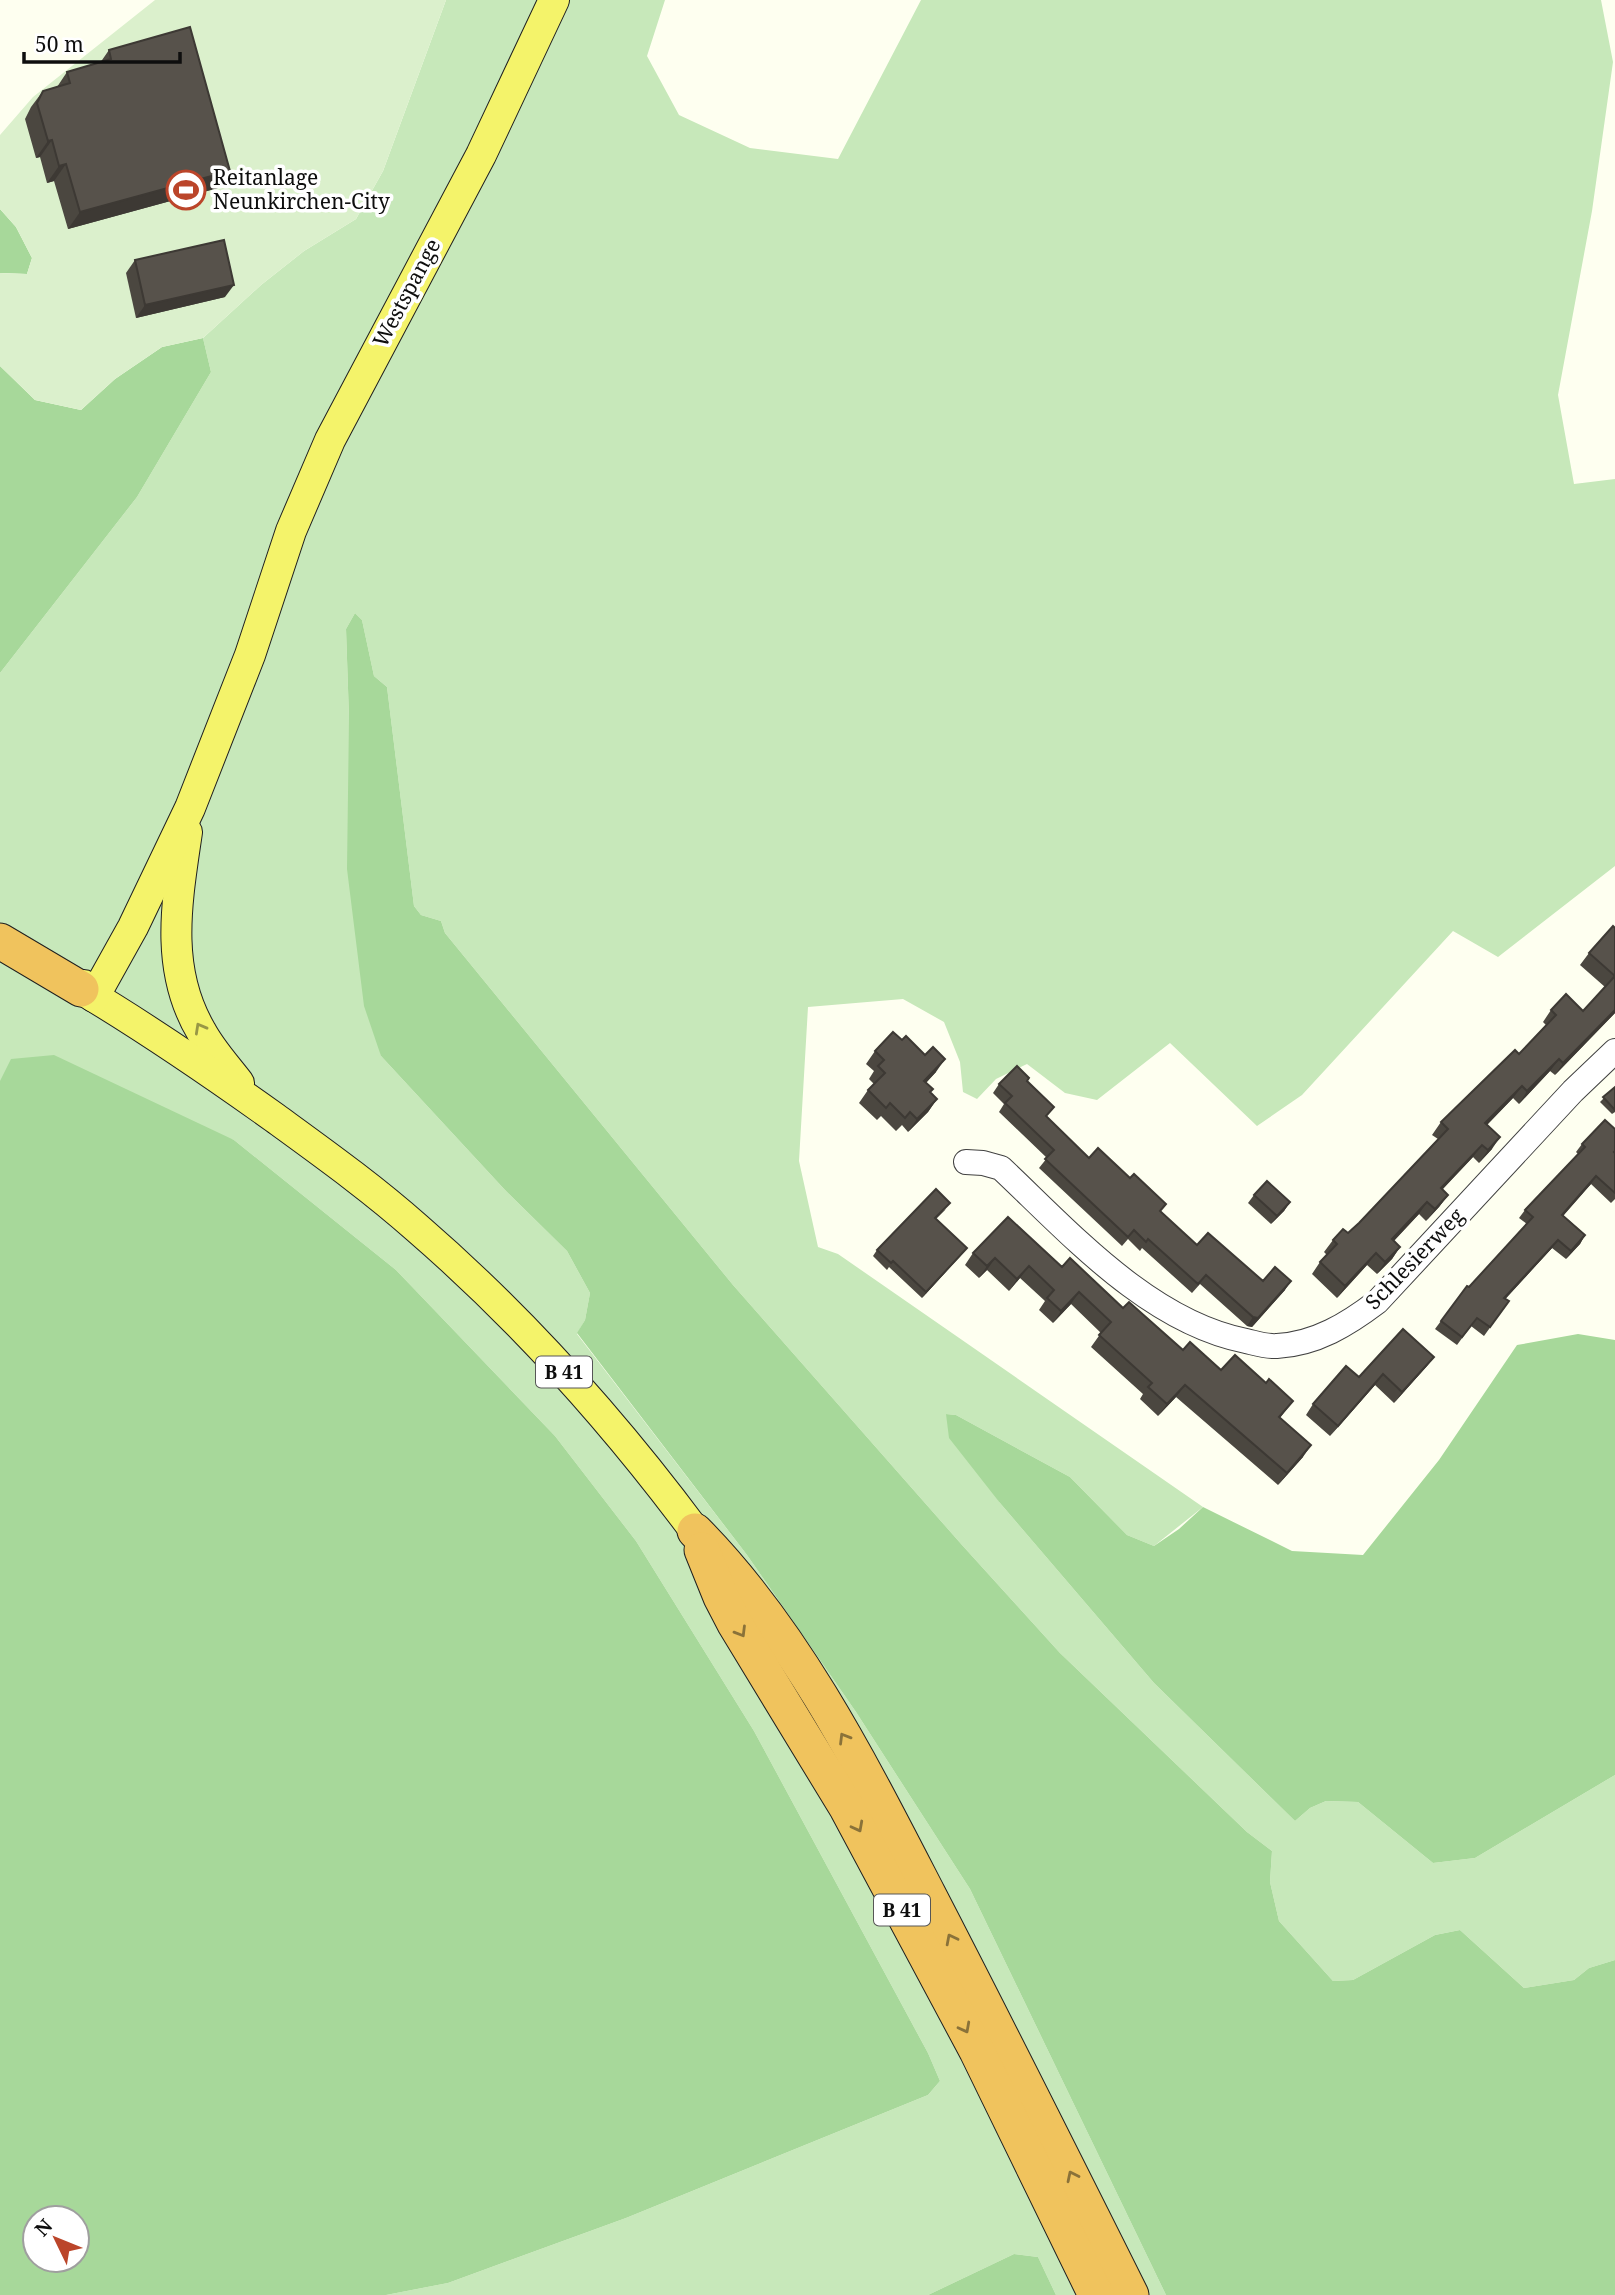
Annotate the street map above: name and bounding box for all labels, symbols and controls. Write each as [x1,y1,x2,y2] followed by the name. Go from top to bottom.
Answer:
[24,21,180,65] scale bar
[35,30,84,58] text: 50 m
[213,163,390,215] place label: Reitanlage Neunkirchen-City
[165,169,207,211] sports icon: Reitanlage Neunkirchen-City
[366,233,446,352] street label: Westspange
[195,1022,208,1035] one-way arrow
[1359,1201,1470,1315] street label: Schlesierweg
[536,1356,592,1388] road number: B 41
[732,1625,745,1638] one-way arrow
[839,1733,852,1746] one-way arrow
[850,1820,863,1833] one-way arrow
[874,1894,930,1926] road number: B 41
[946,1933,960,1946] one-way arrow
[957,2021,970,2033] one-way arrow
[1067,2171,1081,2183] one-way arrow
[21,2204,91,2274] north arrow
[29,2213,58,2242] text: N

